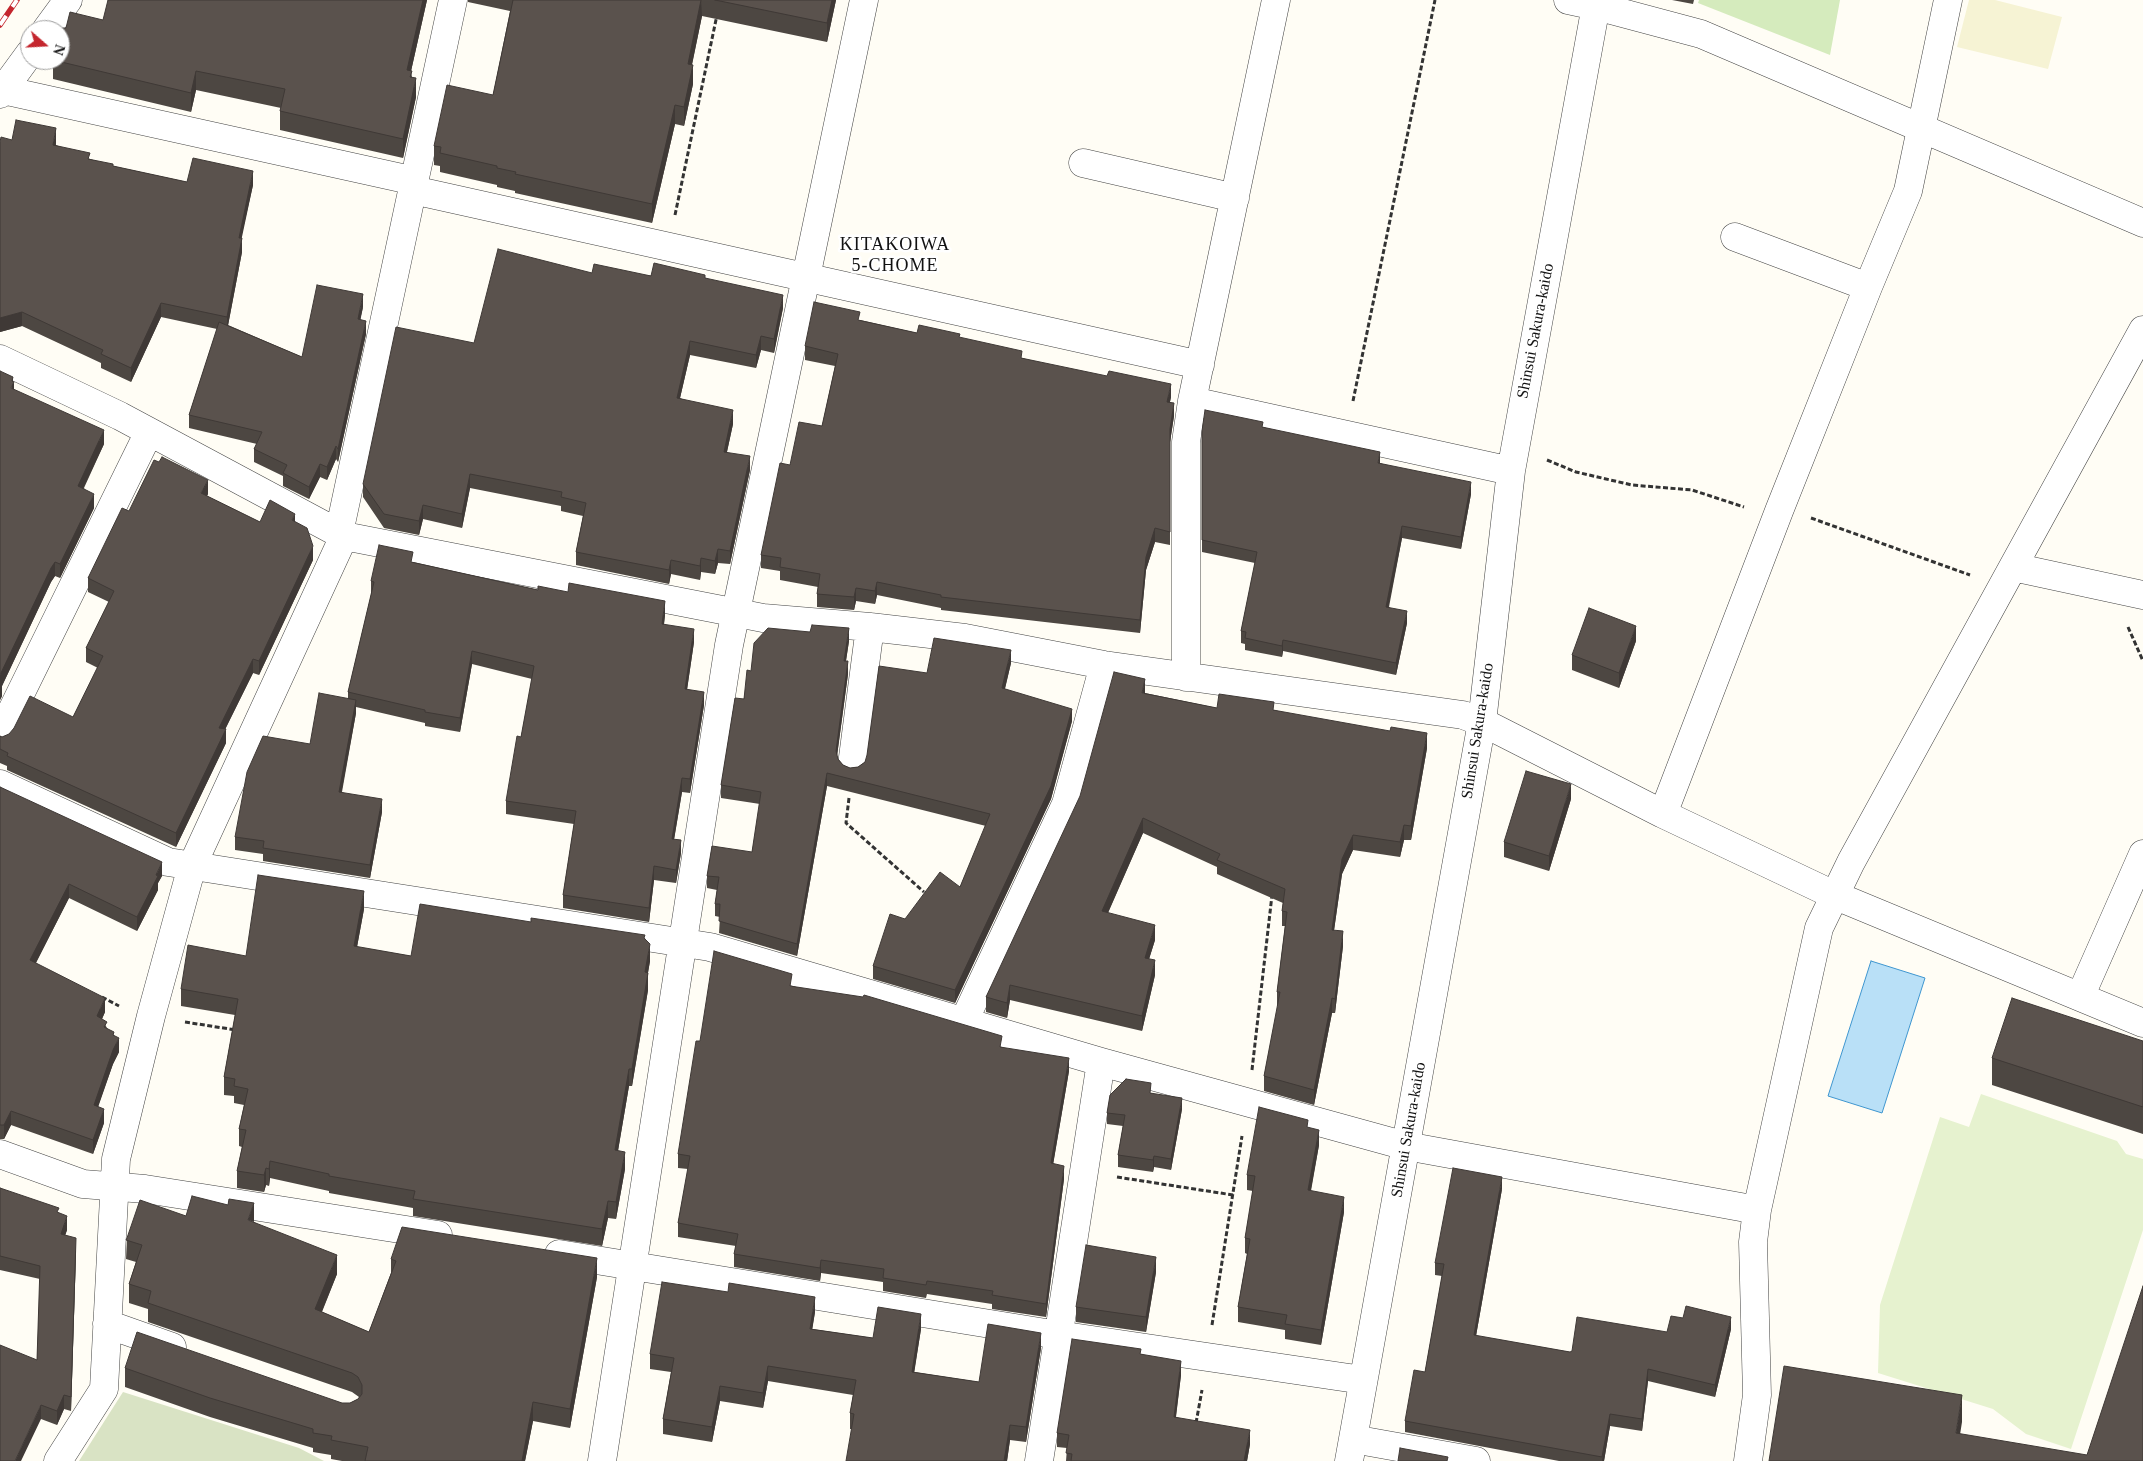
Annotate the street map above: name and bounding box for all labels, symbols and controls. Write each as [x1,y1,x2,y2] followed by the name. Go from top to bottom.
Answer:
[20,20,70,70] north arrow
[50,42,67,57] text: N
[842,234,948,276] district label: KITAKOIWA 5-CHOME
[1512,252,1560,410] street label: Shinsui Sakura-kaido
[1456,652,1500,810] street label: Shinsui Sakura-kaido
[1386,1051,1432,1209] street label: Shinsui Sakura-kaido

